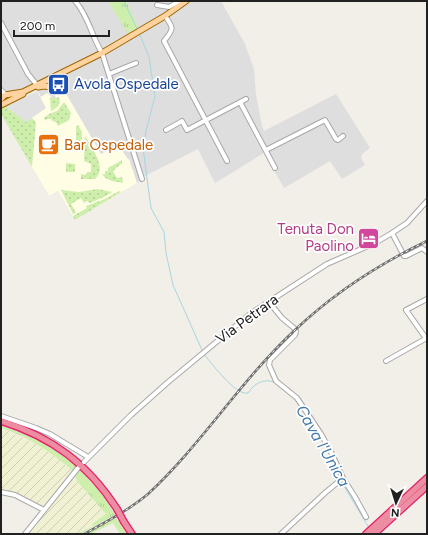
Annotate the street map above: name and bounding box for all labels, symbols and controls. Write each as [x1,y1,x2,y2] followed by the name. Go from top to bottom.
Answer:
[14,12,109,38] scale bar
[20,19,55,33] text: 200 m
[45,71,71,97] bus stop icon: Avola Ospedale
[74,75,179,93] place label: Avola Ospedale
[36,132,62,158] cafe icon: Bar Ospedale
[64,136,153,154] place label: Bar Ospedale
[277,220,354,255] place label: Tenuta Don Paolino
[356,225,382,251] hotel icon: Tenuta Don Paolino
[212,290,282,348] street label: Via Petrara
[292,402,354,490] water label: Cava l'Unica
[376,483,416,523] north arrow
[391,506,400,519] text: N

